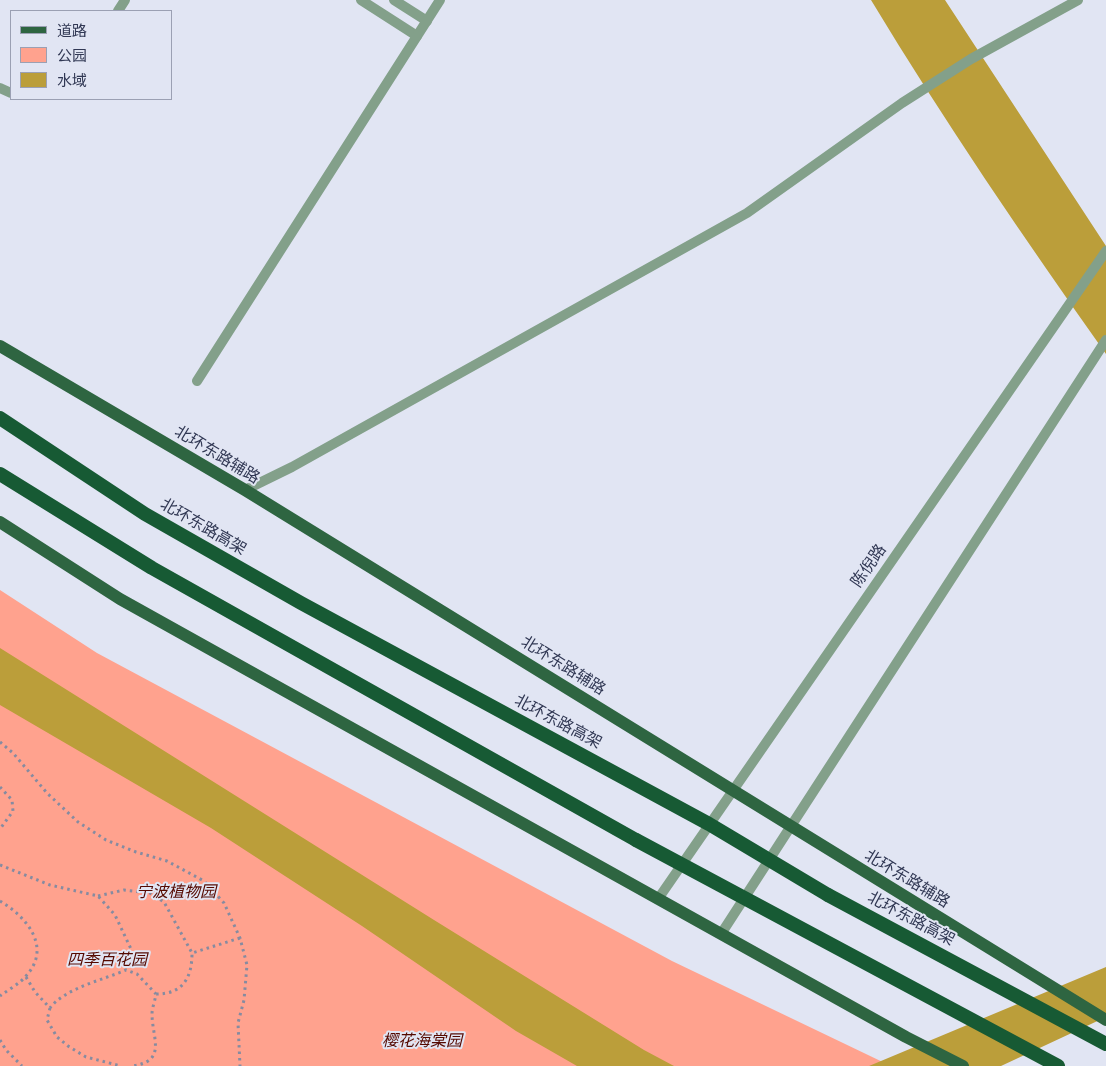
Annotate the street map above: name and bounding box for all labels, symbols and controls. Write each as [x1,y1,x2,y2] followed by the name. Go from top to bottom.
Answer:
[10,10,172,100] legend
[57,20,87,40] text: 道路
[57,45,87,65] text: 公园
[57,70,87,90] text: 水域
[171,422,263,488] street label: 北环东路辅路
[157,495,249,559] street label: 北环东路高架
[847,541,891,591] street label: 陈倪路
[517,632,609,700] street label: 北环东路辅路
[511,691,605,753] street label: 北环东路高架
[861,846,953,912] street label: 北环东路辅路
[136,882,216,902] park label: 宁波植物园
[864,888,958,950] street label: 北环东路高架
[67,950,147,970] park label: 四季百花园
[382,1031,462,1051] park label: 樱花海棠园

